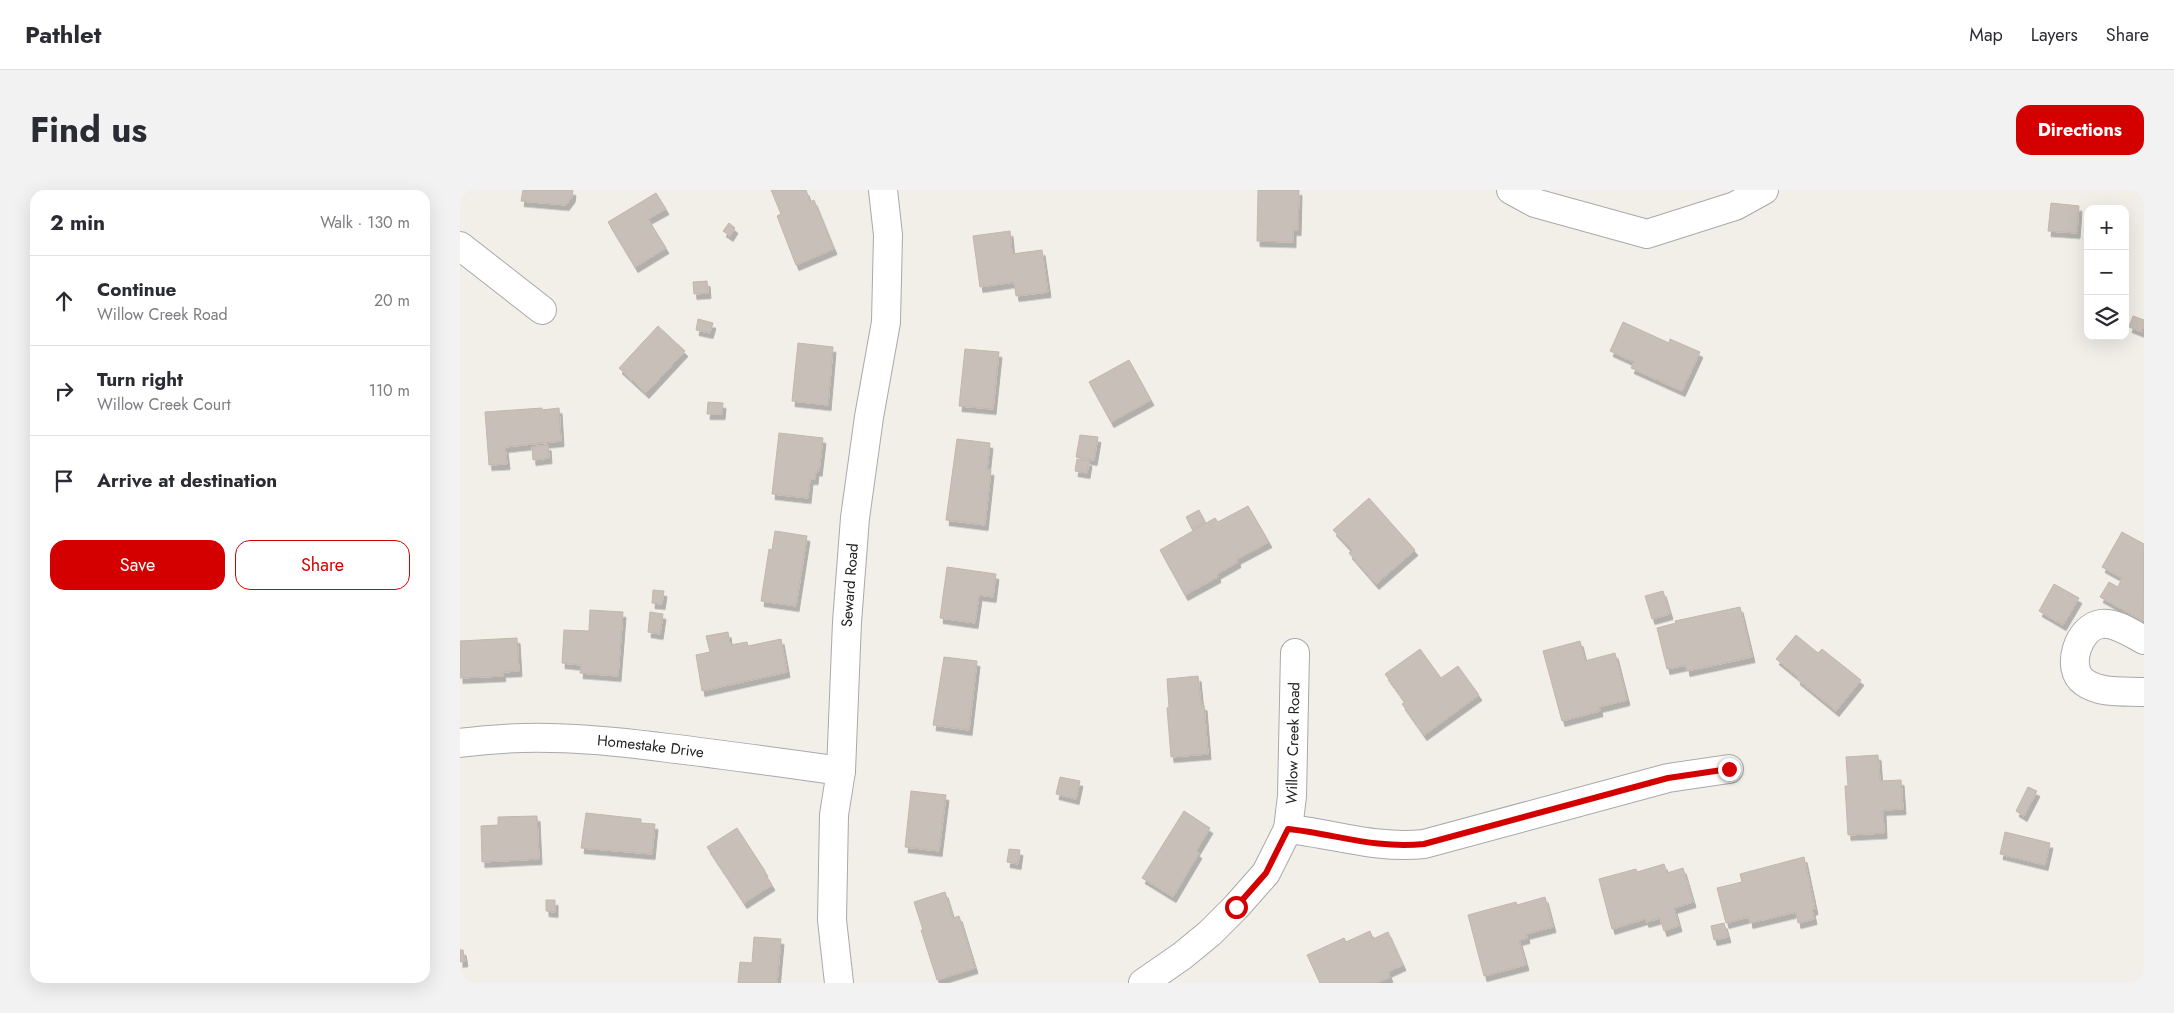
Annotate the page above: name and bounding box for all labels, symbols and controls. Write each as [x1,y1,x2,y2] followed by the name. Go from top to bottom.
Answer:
[25,17,101,52] text: Pathlet
[1969,22,2003,48] text: Map
[2031,22,2078,48] text: Layers
[2106,22,2149,48] text: Share
[30,105,147,155] text: Find us
[2016,105,2144,155] button: Directions
[2084,205,2129,340] map controls
[2084,205,2129,250] button: +
[50,208,105,238] text: 2 min
[320,211,410,234] text: Walk · 130 m
[2084,250,2129,295] button: −
[97,276,176,303] text: Continue
[50,287,78,315] icon: ahead
[374,289,410,312] text: 20 m
[2084,295,2129,340] button: layers
[97,303,228,326] text: Willow Creek Road
[97,366,183,393] text: Turn right
[50,377,78,405] icon: right
[369,379,410,402] text: 110 m
[97,393,231,416] text: Willow Creek Court
[50,467,78,495] icon: arrive
[97,467,277,494] text: Arrive at destination
[50,540,225,590] button: Save
[235,540,410,590] button: Share
[836,543,864,627] street label: Seward Road
[1280,682,1305,806] street label: Willow Creek Road
[596,729,705,763] street label: Homestake Drive
[1718,758,1741,781] route end
[1225,896,1248,919] route start

